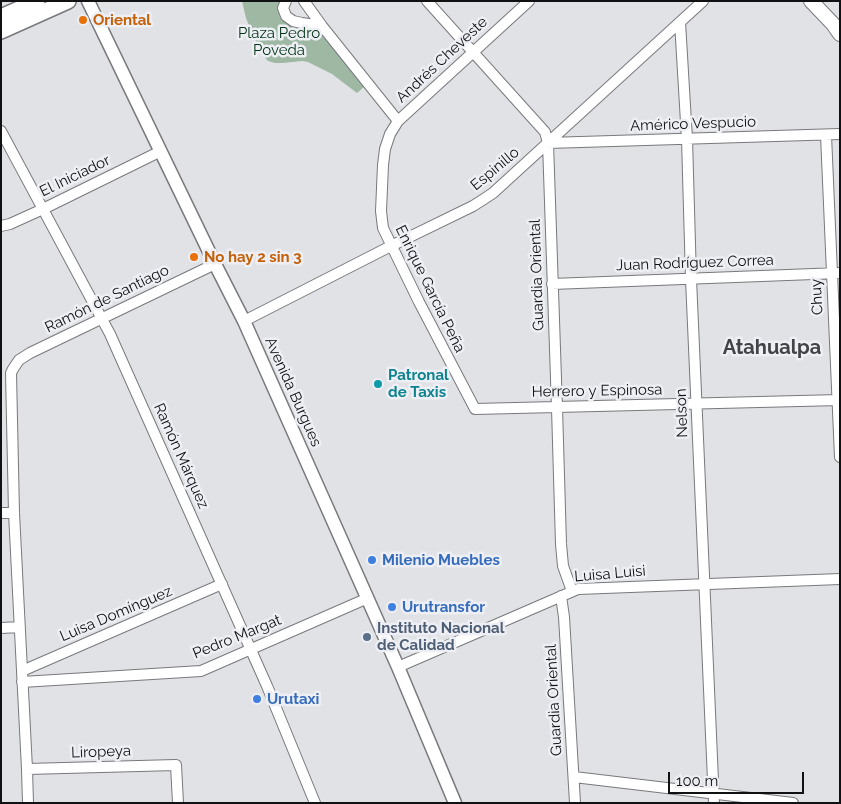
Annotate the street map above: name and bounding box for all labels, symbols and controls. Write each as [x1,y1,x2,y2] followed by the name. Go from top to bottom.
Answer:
[93,11,151,29] place label: Oriental
[393,13,491,107] street label: Andrés Cheveste
[77,14,89,26] marker: Oriental
[238,24,320,59] park label: Plaza Pedro Poveda
[630,113,756,135] street label: Américo Vespucio
[467,143,523,195] street label: Espinillo
[37,151,113,201] street label: El Iniciador
[526,219,548,331] street label: Guardia Oriental
[391,222,469,356] street label: Enrique García Peña
[204,248,302,266] place label: No hay 2 sin 3
[188,251,200,263] marker: No hay 2 sin 3
[616,251,774,275] street label: Juan Rodríguez Correa
[42,261,172,337] street label: Ramón de Santiago
[807,279,827,315] street label: Chuy
[261,335,325,449] street label: Avenida Burgues
[723,336,821,360] district label: Atahualpa
[388,366,449,401] place label: Patronal de Taxis
[372,378,384,390] marker: Patronal de Taxis
[532,381,662,401] street label: Herrero y Espinosa
[672,388,692,438] street label: Nelson
[150,400,212,512] street label: Ramón Márquez
[382,551,500,569] place label: Milenio Muebles
[366,554,378,566] marker: Milenio Muebles
[574,562,646,586] street label: Luisa Luisi
[57,582,175,646] street label: Luisa Domínguez
[402,598,485,616] place label: Urutransfor
[386,601,398,613] marker: Urutransfor
[190,611,284,663] street label: Pedro Margat
[377,619,504,654] place label: Instituto Nacional de Calidad
[361,631,373,643] marker: Instituto Nacional de Calidad
[542,644,566,756] street label: Guardia Oriental
[267,690,319,708] place label: Urutaxi
[251,693,263,705] marker: Urutaxi
[71,742,131,762] street label: Liropeya
[671,762,807,794] scale bar
[676,772,718,790] text: 100 m

